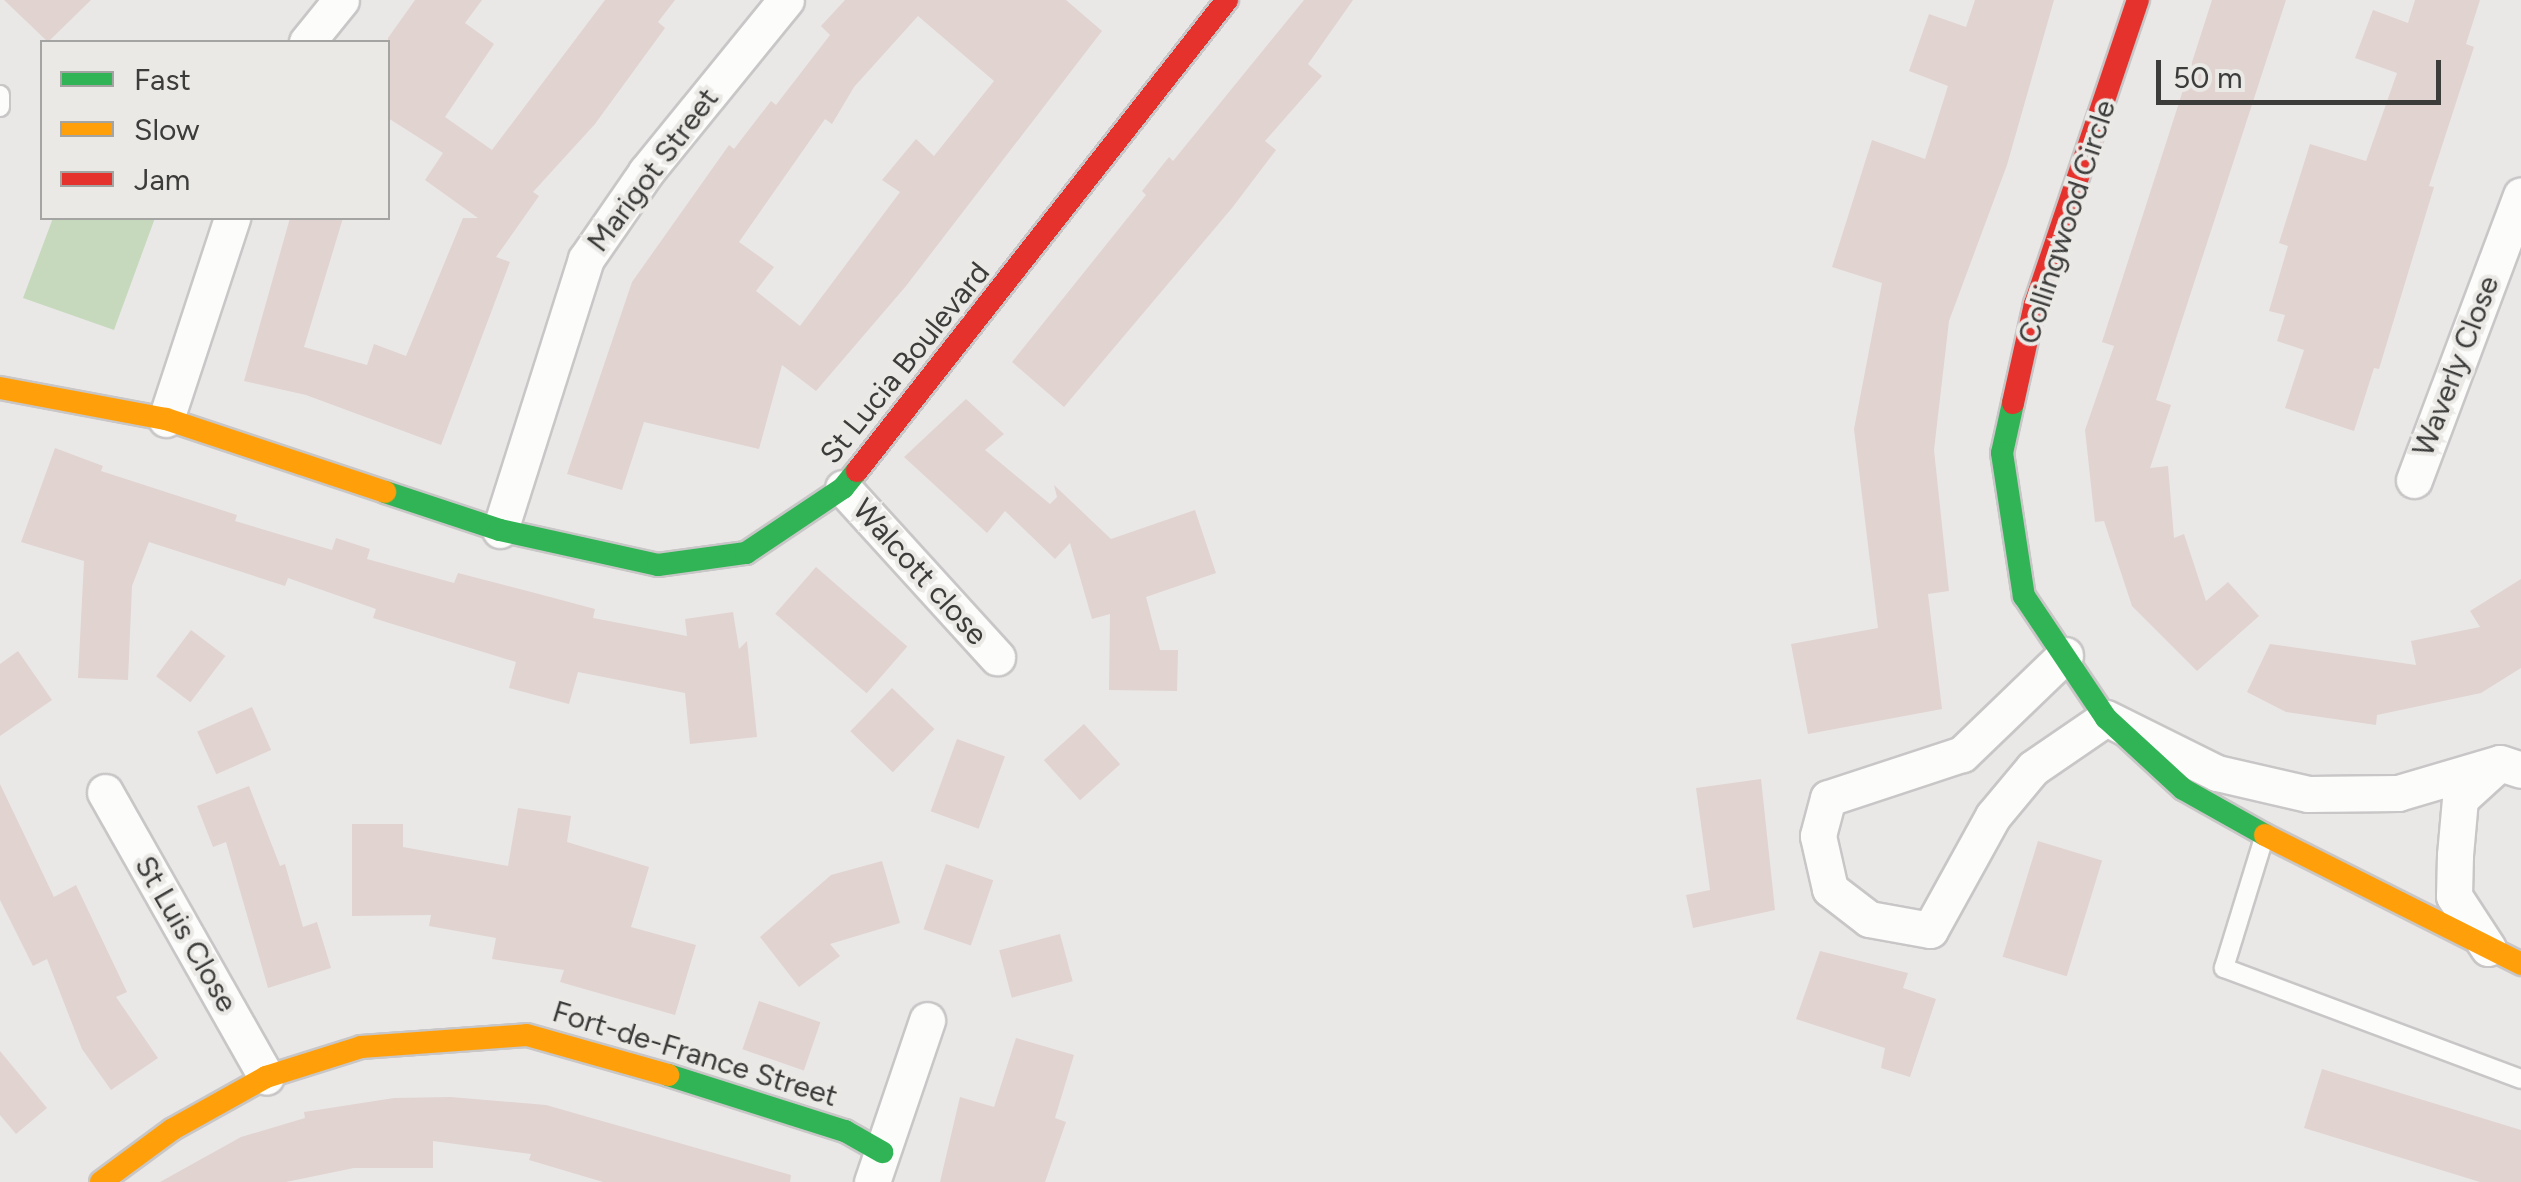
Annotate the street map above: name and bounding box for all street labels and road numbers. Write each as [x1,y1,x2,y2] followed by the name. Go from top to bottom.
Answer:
[580,81,726,259] street label: Marigot Street
[2011,95,2123,349] street label: Collingwood Circle
[813,255,997,471] street label: St Lucia Boulevard
[2405,271,2507,461] street label: Waverly Close
[845,492,995,652] street label: Walcott close
[127,850,245,1018] street label: St Luis Close
[548,993,842,1115] street label: Fort-de-France Street

